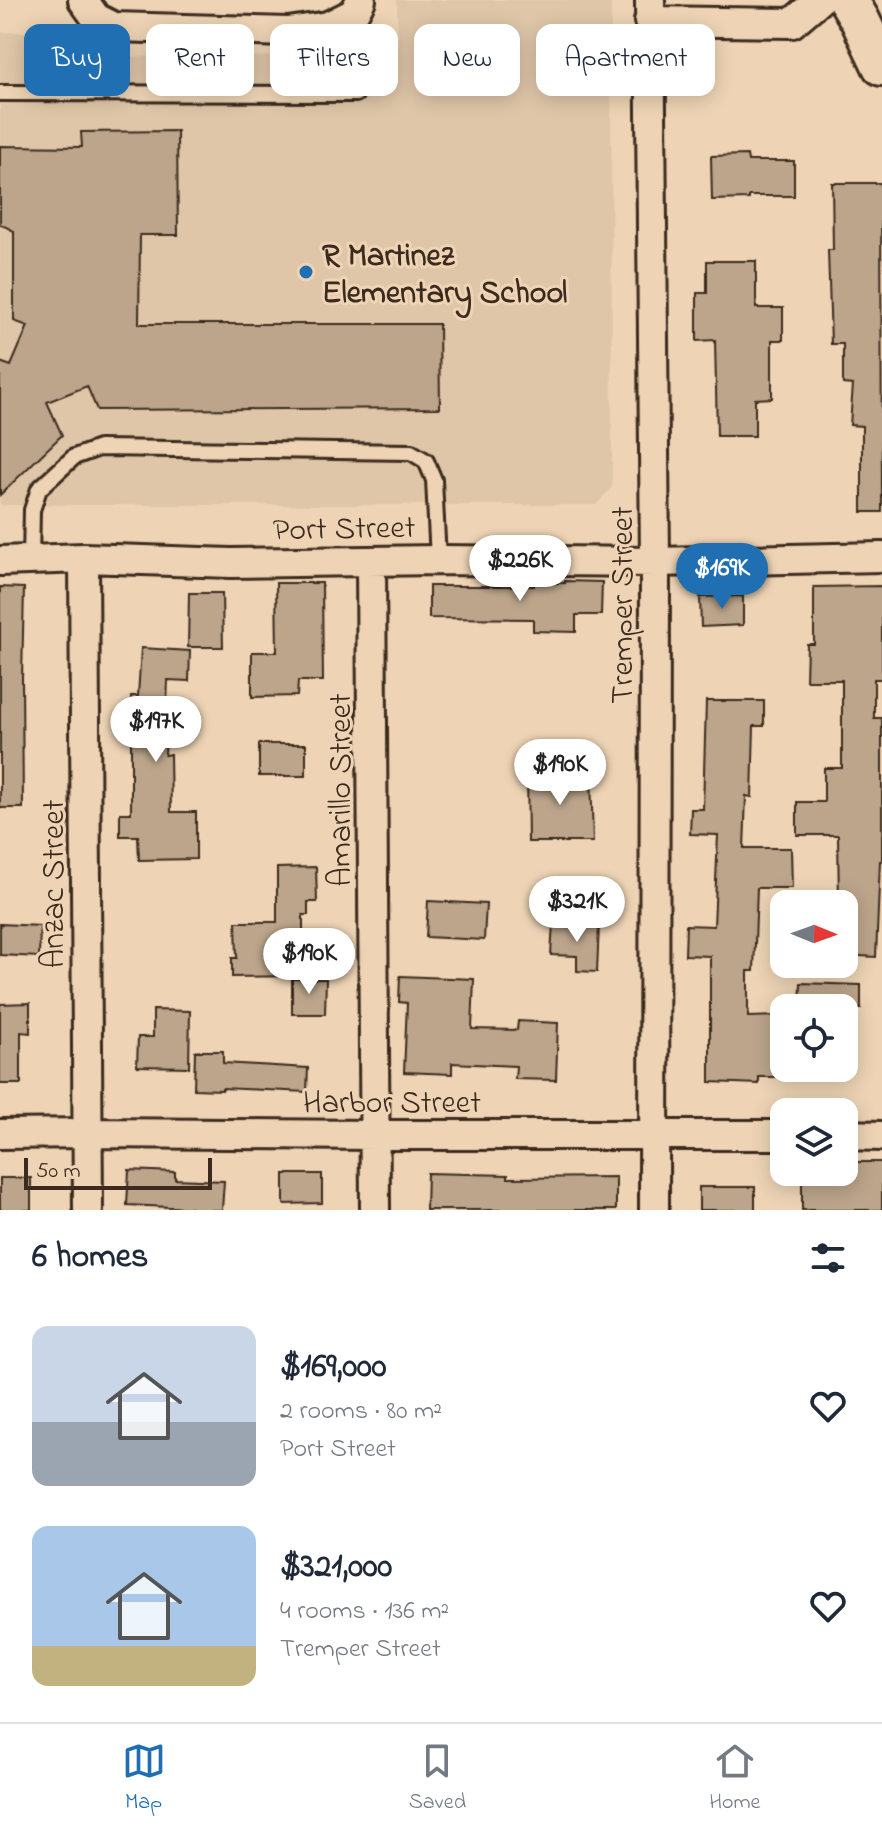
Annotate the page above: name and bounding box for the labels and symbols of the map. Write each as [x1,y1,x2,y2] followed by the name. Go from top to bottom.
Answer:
[322,234,567,319] place label: R Martinez Elementary School
[297,263,315,281] marker: R Martinez Elementary School
[272,506,416,555] street label: Port Street
[601,506,648,704] street label: Tremper Street
[464,535,576,603] pin: $226K
[666,543,778,611] pin: $169K
[319,693,366,887] street label: Amarillo Street
[100,696,212,764] pin: $197K
[504,739,616,807] pin: $190K
[32,799,79,969] street label: Anzac Street
[521,876,633,944] pin: $321K
[770,890,858,978] north arrow
[253,928,365,996] pin: $190K
[303,1081,481,1128] street label: Harbor Street
[24,1154,212,1190] scale bar

